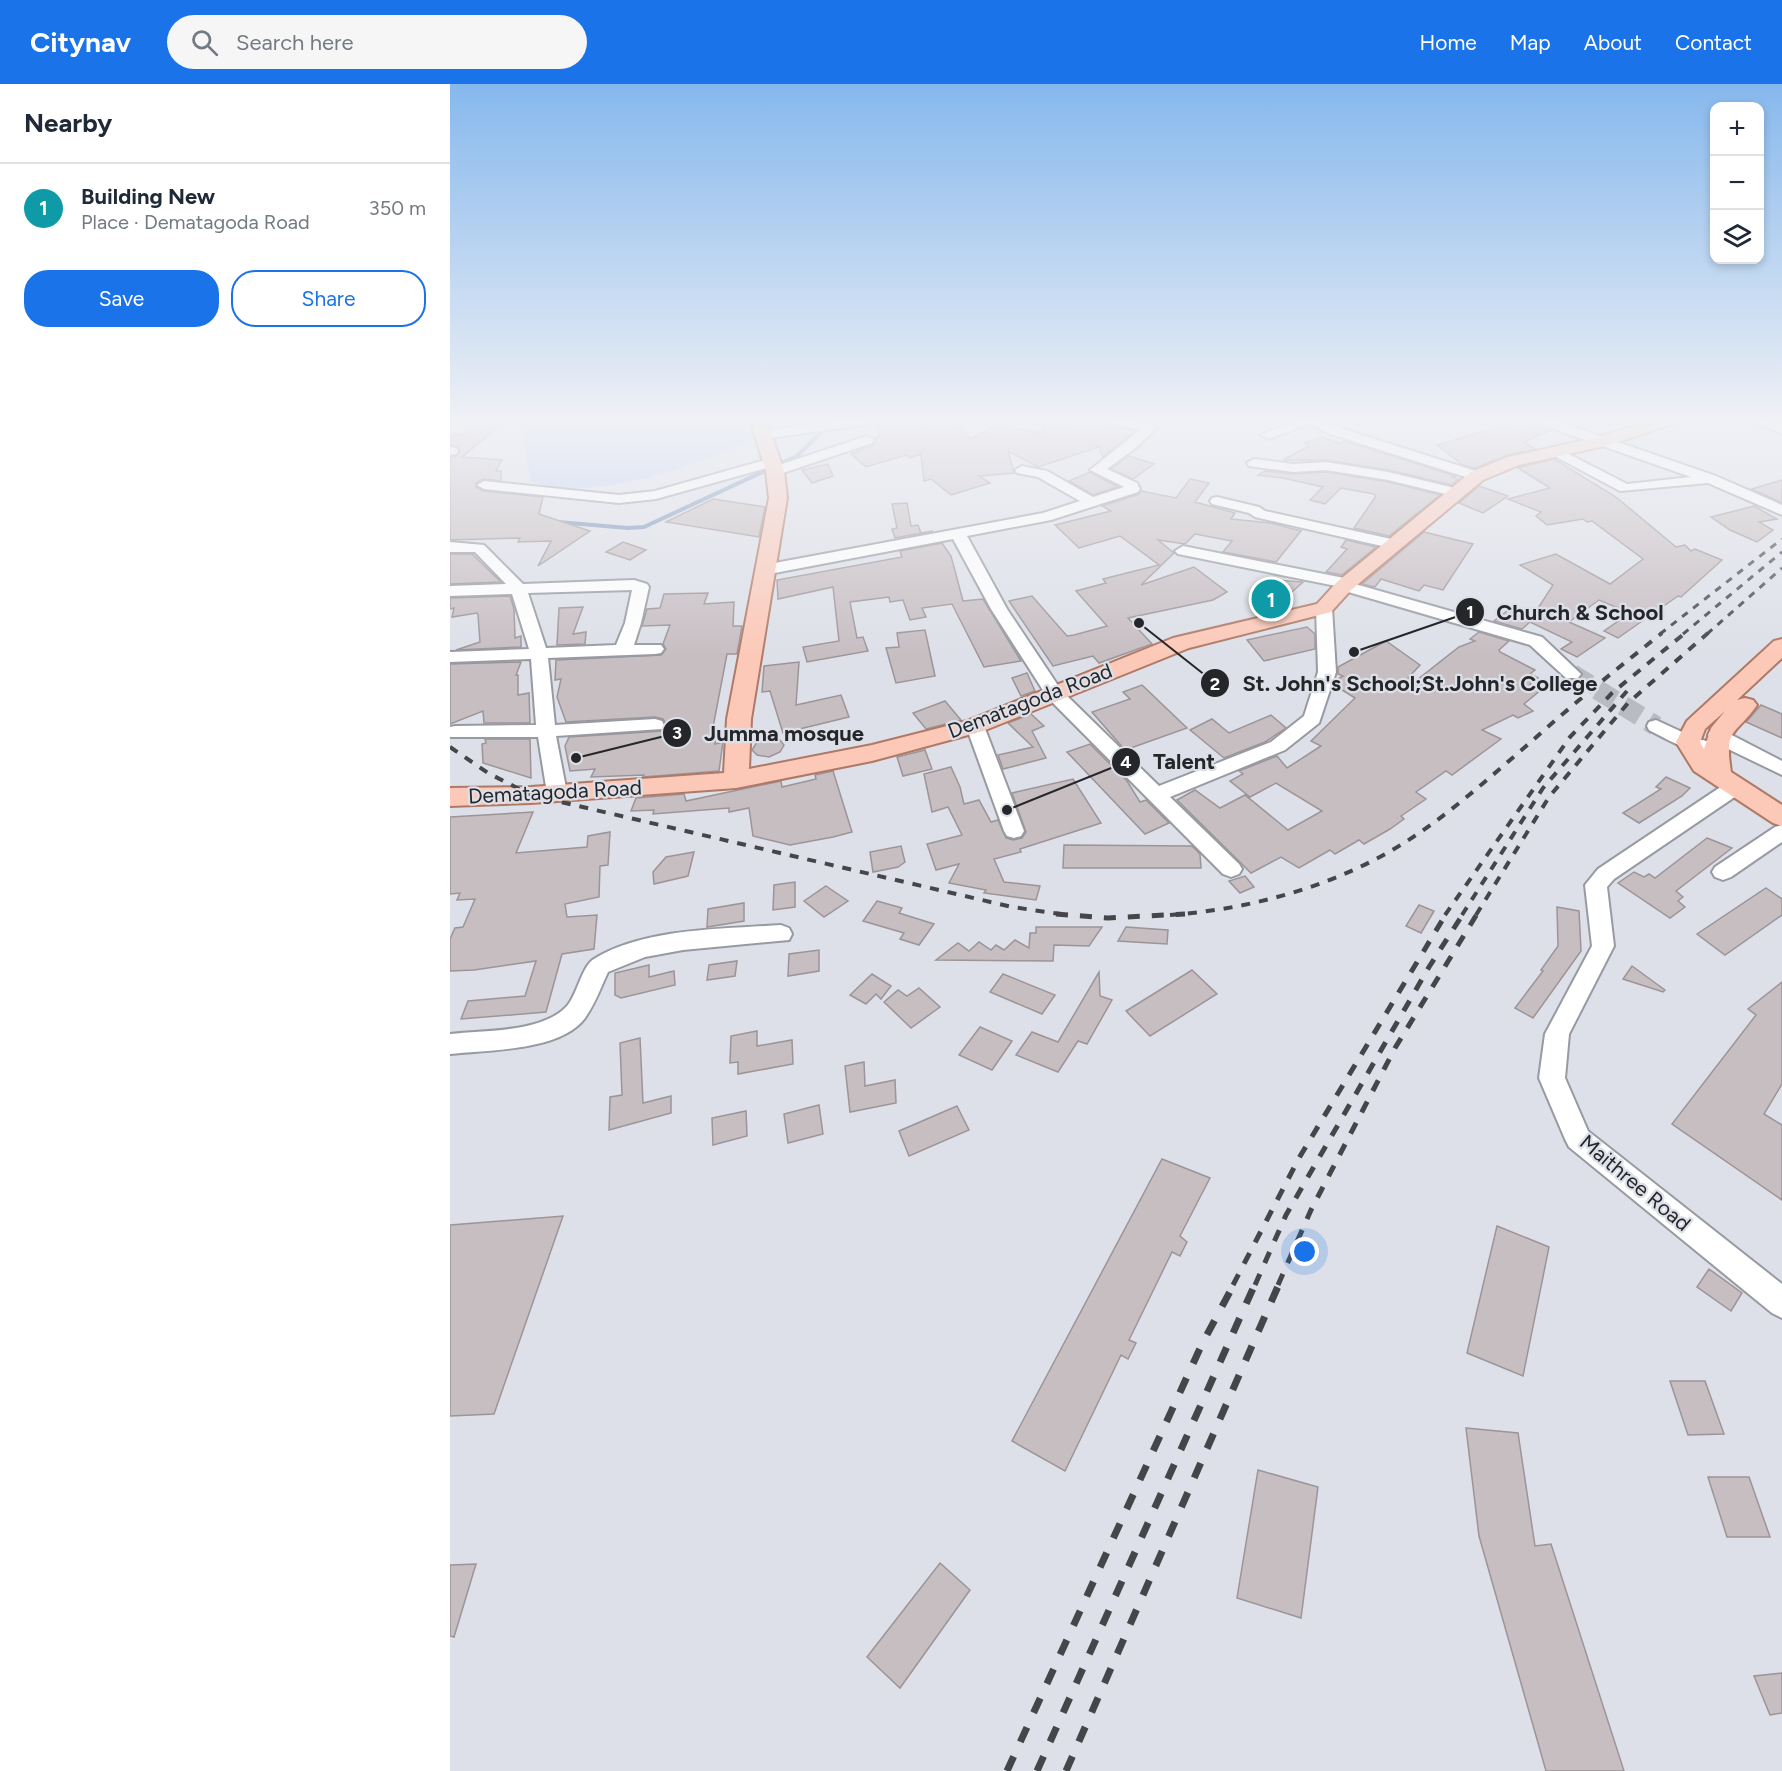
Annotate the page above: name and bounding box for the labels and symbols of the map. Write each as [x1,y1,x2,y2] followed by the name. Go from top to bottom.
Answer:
[1252,576,1290,622] pin: 1
[1455,592,1676,632] callout: Church & School
[1496,599,1664,626] text: Church & School
[1466,601,1474,623] text: 1
[944,658,1116,743] street label: Dematagoda Road
[1200,663,1609,703] callout: St. John's School;St.John's College
[1243,670,1597,697] text: St. John's School;St.John's College
[1210,673,1220,695] text: 2
[662,713,876,753] callout: Jumma mosque
[704,720,864,747] text: Jumma mosque
[672,722,682,744] text: 3
[1111,742,1227,782] callout: Talent
[1153,748,1215,775] text: Talent
[1120,751,1132,773] text: 4
[467,774,643,809] street label: Dematagoda Road
[1575,1129,1696,1236] street label: Maithree Road
[1290,1237,1319,1266] your location

